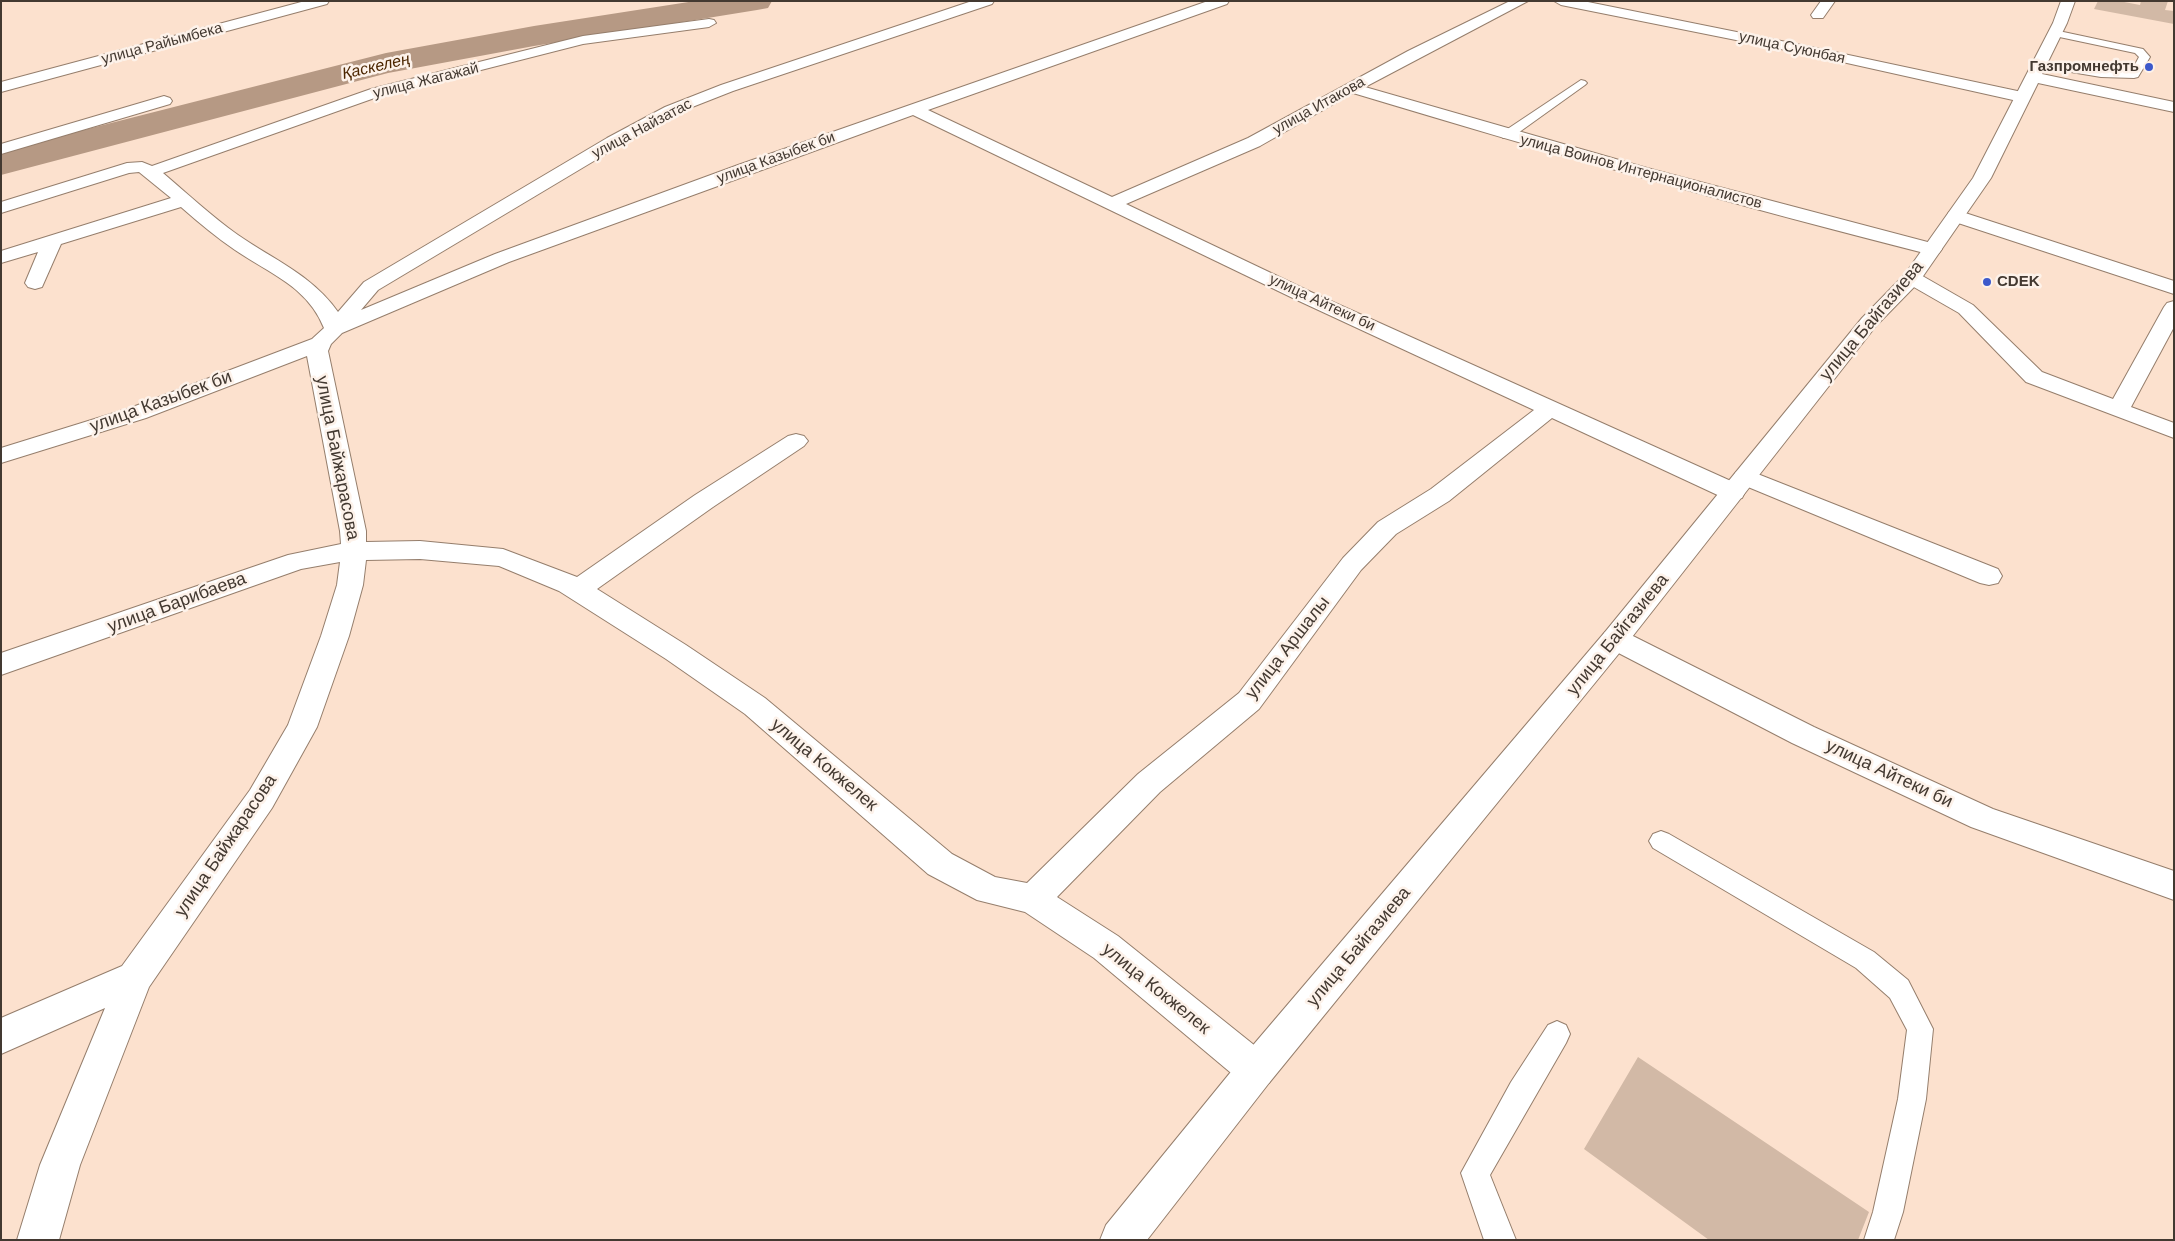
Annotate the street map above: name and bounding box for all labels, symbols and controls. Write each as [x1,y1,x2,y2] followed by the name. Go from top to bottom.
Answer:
[100,19,224,69] street label: улица Райымбека
[1737,28,1847,68] street label: улица Суюнбая
[340,50,412,84] water label: Қаскелең
[2030,58,2139,76] place label: Газпромнефть
[371,59,481,103] street label: улица Жагажай
[2143,61,2155,73] marker: Газпромнефть
[1270,73,1368,139] street label: улица Итакова
[589,95,695,163] street label: улица Найзатас
[714,128,838,188] street label: улица Казыбек би
[1518,131,1764,213] street label: улица Воинов Интернационалистов
[1816,257,1928,385] street label: улица Байгазиева
[1266,271,1378,335] street label: улица Айтеки би
[1997,273,2040,291] place label: CDEK
[1981,276,1993,288] marker: CDEK
[87,366,235,438] street label: улица Казыбек би
[310,374,364,542] street label: улица Байжарасова
[105,568,249,638] street label: улица Барибаева
[1562,570,1674,700] street label: улица Байгазиева
[1241,592,1335,704] street label: улица Аршалы
[766,714,882,816] street label: улица Кокжелек
[1822,735,1956,813] street label: улица Айтеки би
[170,771,282,921] street label: улица Байжарасова
[1303,883,1415,1011] street label: улица Байгазиева
[1098,939,1214,1039] street label: улица Кокжелек

